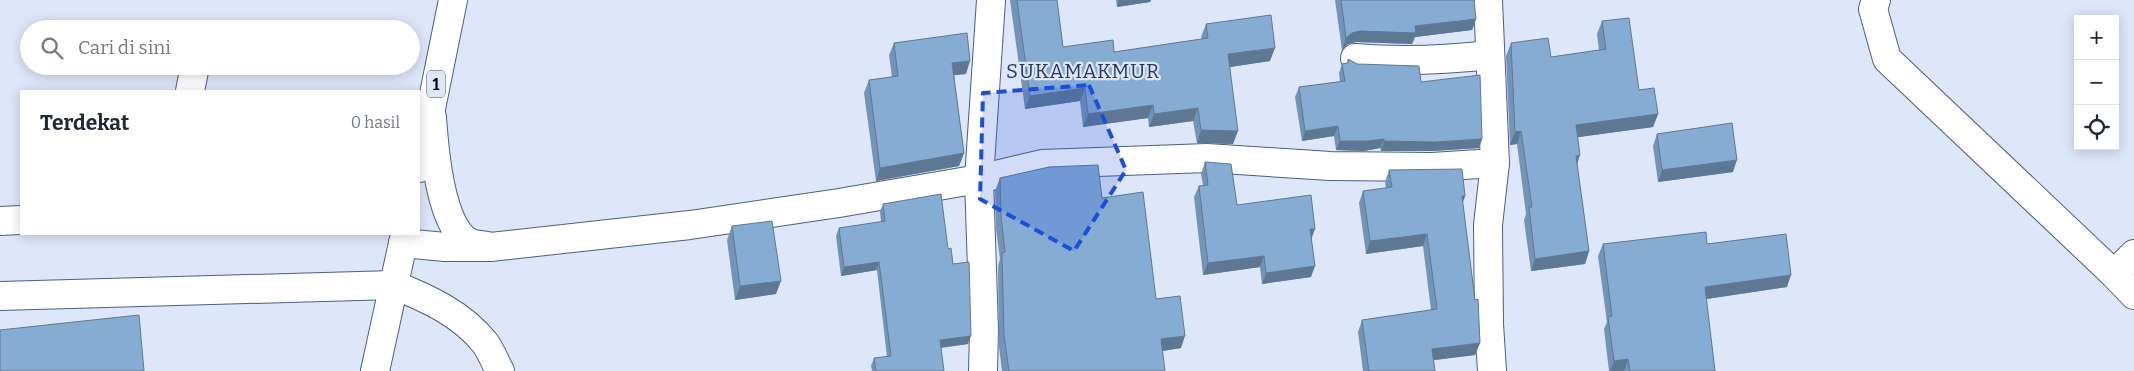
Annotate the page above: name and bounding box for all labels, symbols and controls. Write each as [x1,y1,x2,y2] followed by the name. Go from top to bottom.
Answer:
[2074,15,2119,150] map controls
[2074,15,2119,60] button: +
[20,20,420,75] search box
[38,34,66,62] icon: search
[78,36,171,59] text: Cari di sini
[1006,59,1160,83] district label: SUKAMAKMUR
[2074,60,2119,105] button: −
[427,70,445,98] road number: 1
[2074,105,2119,150] button: locate
[40,110,129,136] text: Terdekat
[351,113,400,132] text: 0 hasil

